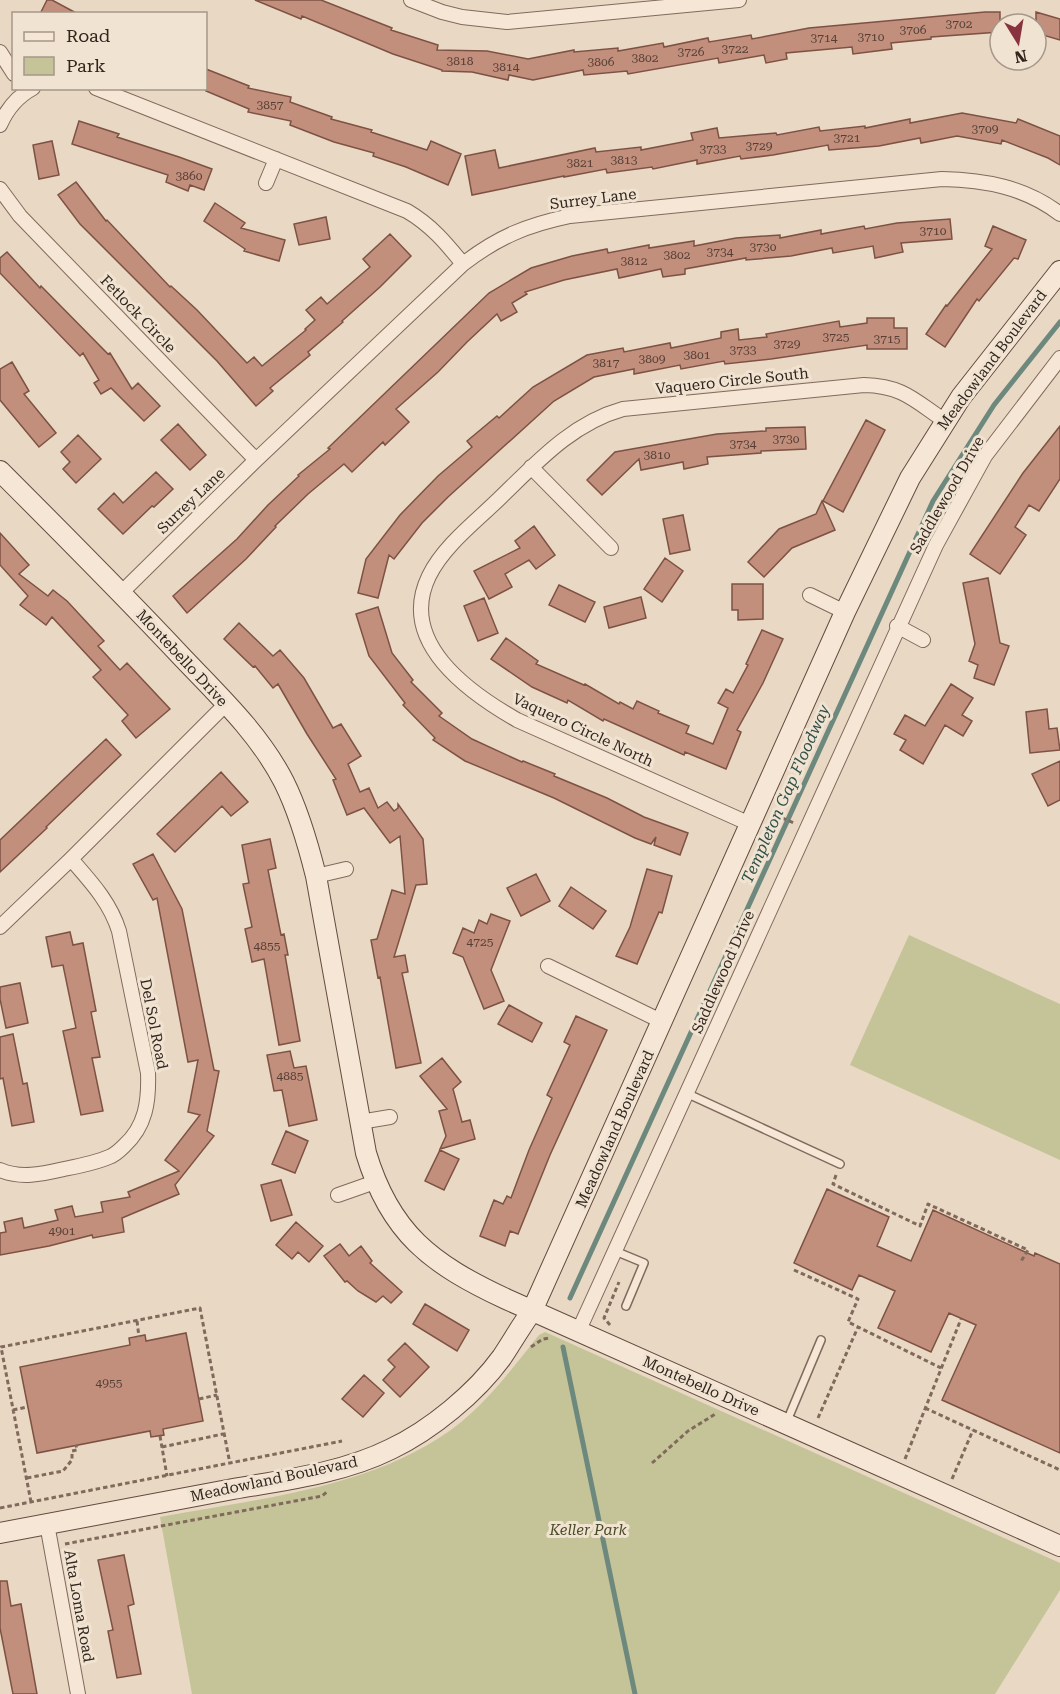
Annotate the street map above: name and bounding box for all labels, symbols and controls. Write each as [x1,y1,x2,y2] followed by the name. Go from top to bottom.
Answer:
[12,12,207,90] legend
[988,12,1048,72] north arrow
[946,17,973,31] house number: 3702
[900,23,927,37] house number: 3706
[66,25,111,46] text: Road
[858,30,885,44] house number: 3710
[811,31,838,45] house number: 3714
[722,42,749,56] house number: 3722
[678,45,705,59] house number: 3726
[1013,46,1029,67] text: N
[632,51,659,65] house number: 3802
[447,54,474,68] house number: 3818
[66,55,106,76] text: Park
[588,55,615,69] house number: 3806
[493,60,520,74] house number: 3814
[257,98,284,112] house number: 3857
[972,122,999,136] house number: 3709
[834,131,861,145] house number: 3721
[746,139,773,153] house number: 3729
[700,142,727,156] house number: 3733
[611,153,638,167] house number: 3813
[567,156,594,170] house number: 3821
[176,169,203,183] house number: 3860
[549,185,637,213] street label: Surrey Lane
[920,224,947,238] house number: 3710
[750,240,777,254] house number: 3730
[707,245,734,259] house number: 3734
[664,248,691,262] house number: 3802
[621,254,648,268] house number: 3812
[97,272,179,356] street label: Fetlock Circle
[933,286,1051,434] street label: Meadowland Boulevard
[823,330,850,344] house number: 3725
[874,332,901,346] house number: 3715
[774,337,801,351] house number: 3729
[730,343,757,357] house number: 3733
[684,348,711,362] house number: 3801
[639,352,666,366] house number: 3809
[593,356,620,370] house number: 3817
[655,364,810,398] street label: Vaquero Circle South
[773,432,800,446] house number: 3730
[906,433,988,557] street label: Saddlewood Drive
[730,437,757,451] house number: 3734
[644,448,671,462] house number: 3810
[153,464,229,538] street label: Surrey Lane
[133,606,231,710] street label: Montebello Drive
[510,689,656,771] street label: Vaquero Circle North
[737,701,834,887] water label: Templeton Gap Floodway
[688,908,758,1036] street label: Saddlewood Drive
[467,935,494,949] house number: 4725
[254,939,281,953] house number: 4855
[136,977,172,1071] street label: Del Sol Road
[572,1047,658,1211] street label: Meadowland Boulevard
[277,1069,304,1083] house number: 4885
[49,1224,76,1238] house number: 4901
[640,1352,762,1420] street label: Montebello Drive
[96,1376,123,1390] house number: 4955
[189,1452,360,1506] street label: Meadowland Boulevard
[548,1521,627,1539] park label: Keller Park
[60,1548,98,1664] street label: Alta Loma Road

